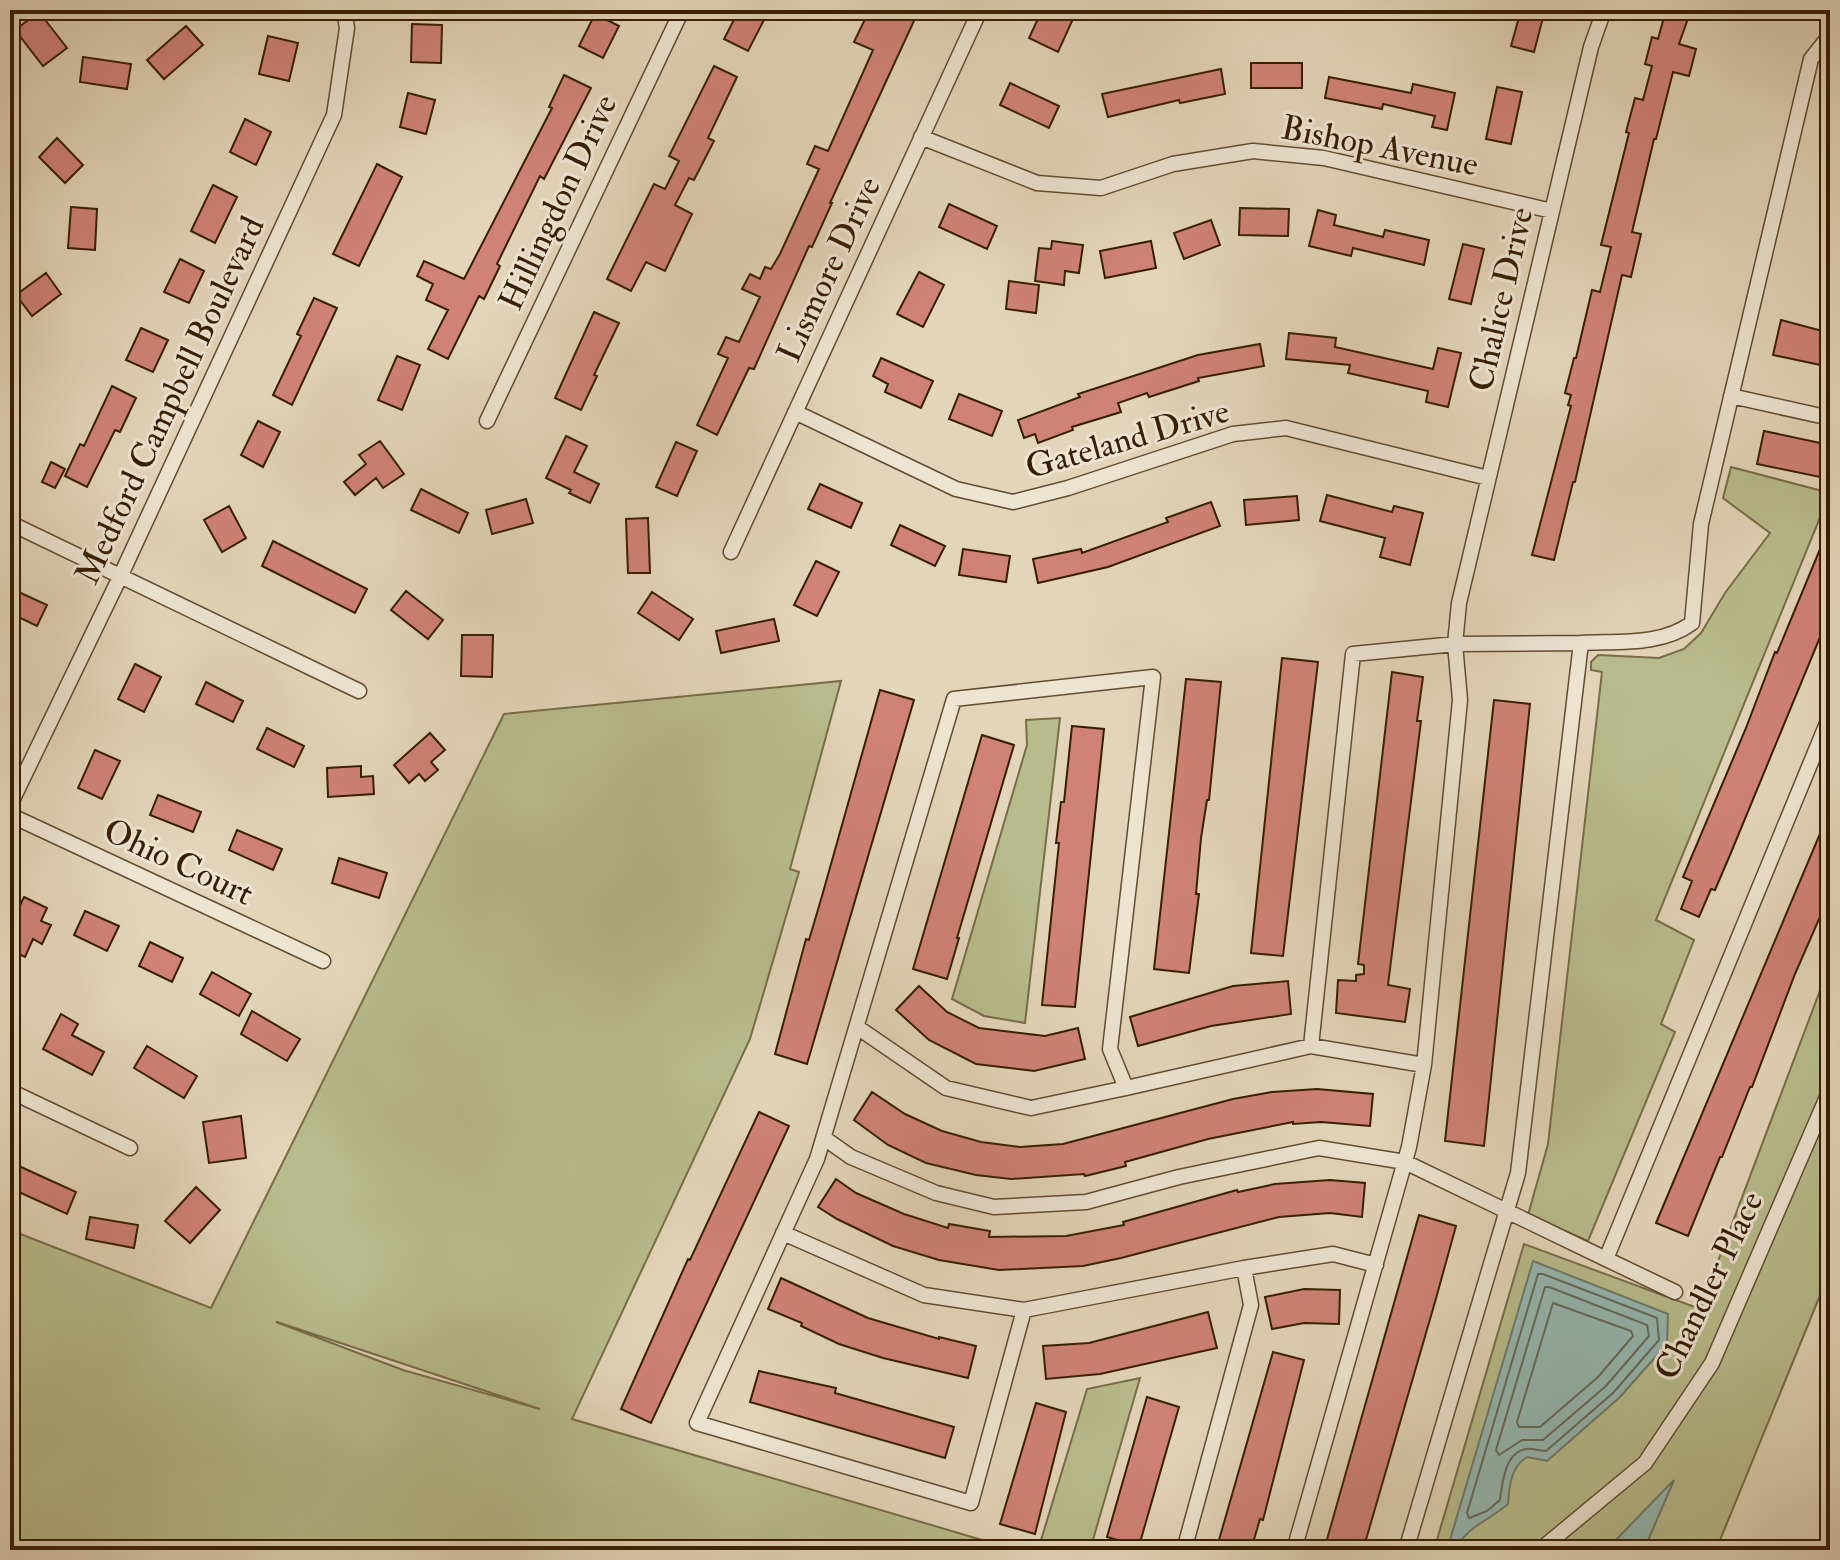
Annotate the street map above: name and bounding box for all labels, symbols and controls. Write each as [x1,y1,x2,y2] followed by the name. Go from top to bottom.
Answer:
[490,88,627,317] street label: Hillingdon Drive
[1278,106,1482,187] street label: Bishop Avenue
[768,170,891,369] street label: Lismore Drive
[1459,203,1543,395] street label: Chalice Drive
[66,210,275,592] street label: Medford Campbell Boulevard
[1021,390,1234,489] street label: Gateland Drive
[97,809,260,916] street label: Ohio Court
[1645,1185,1773,1387] street label: Chandler Place

